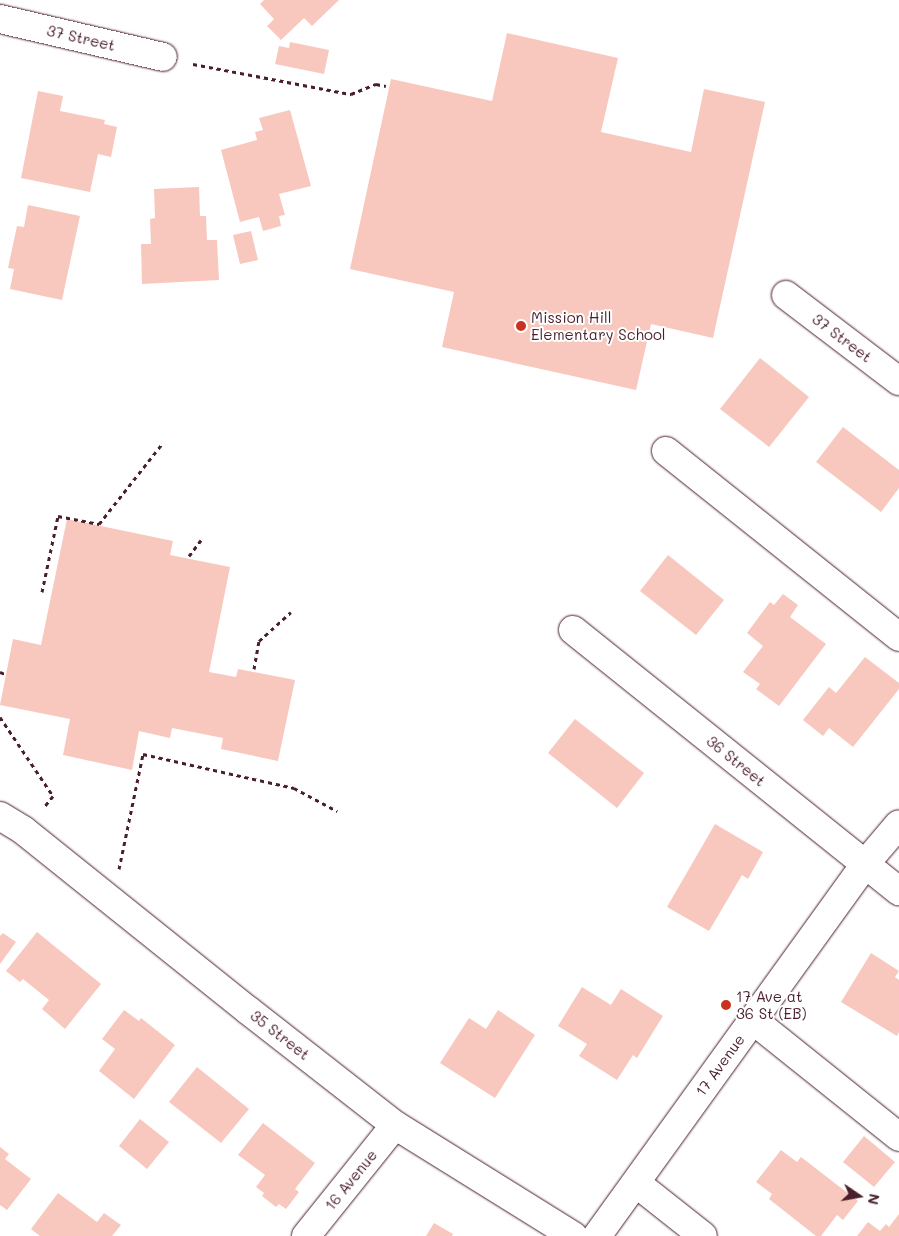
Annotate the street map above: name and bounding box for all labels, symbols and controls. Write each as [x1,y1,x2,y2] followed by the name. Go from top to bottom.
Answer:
[45,21,117,55] street label: 37 Street
[531,308,666,343] place label: Mission Hill Elementary School
[809,310,875,366] street label: 37 Street
[515,320,527,332] marker: Mission Hill Elementary School
[703,732,769,790] street label: 36 Street
[736,987,807,1022] place label: 17 Ave at 36 St (EB)
[720,999,732,1011] marker: 17 Ave at 36 St (EB)
[247,1006,313,1064] street label: 35 Street
[692,1031,748,1099] street label: 17 Avenue
[321,1146,381,1214] street label: 16 Avenue
[834,1171,884,1221] north arrow
[864,1192,885,1206] text: N

